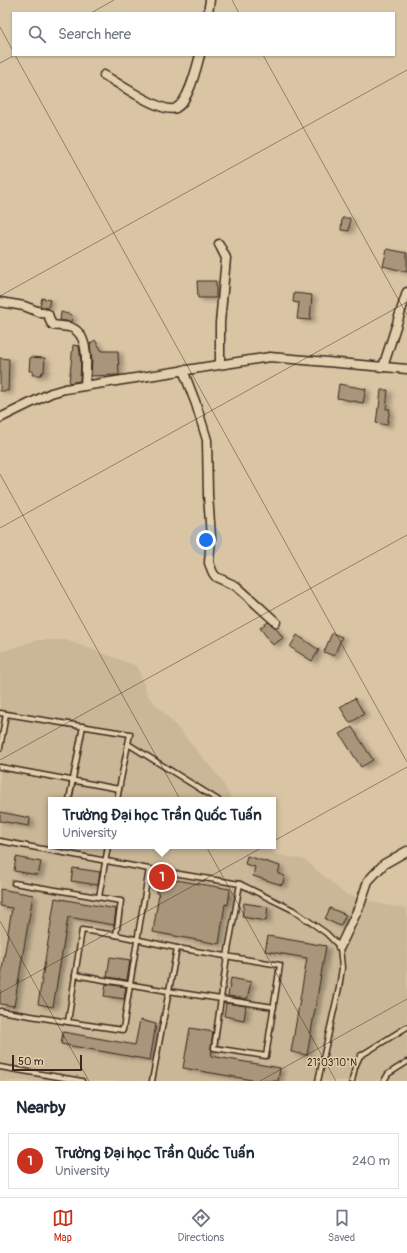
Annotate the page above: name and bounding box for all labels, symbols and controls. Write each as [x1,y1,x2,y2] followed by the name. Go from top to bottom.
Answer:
[12,12,395,56] search box
[26,23,48,45] icon: search
[58,25,131,44] text: Search here
[196,530,216,550] your location
[48,797,276,849] popup
[62,806,262,825] text: Trường Đại học Trần Quốc Tuấn
[62,825,117,841] text: University
[149,862,175,892] pin: 1
[12,1053,82,1072] scale bar
[18,1055,44,1068] text: 50 m
[307,1057,357,1069] text: 21°03'10"N
[16,1097,65,1118] text: Nearby
[55,1144,254,1163] text: Trường Đại học Trần Quốc Tuấn
[27,1153,33,1169] text: 1
[352,1153,390,1169] text: 240 m
[55,1163,109,1179] text: University
[52,1207,74,1244] tab: Map
[178,1207,224,1244] tab: Directions
[328,1207,355,1244] tab: Saved

